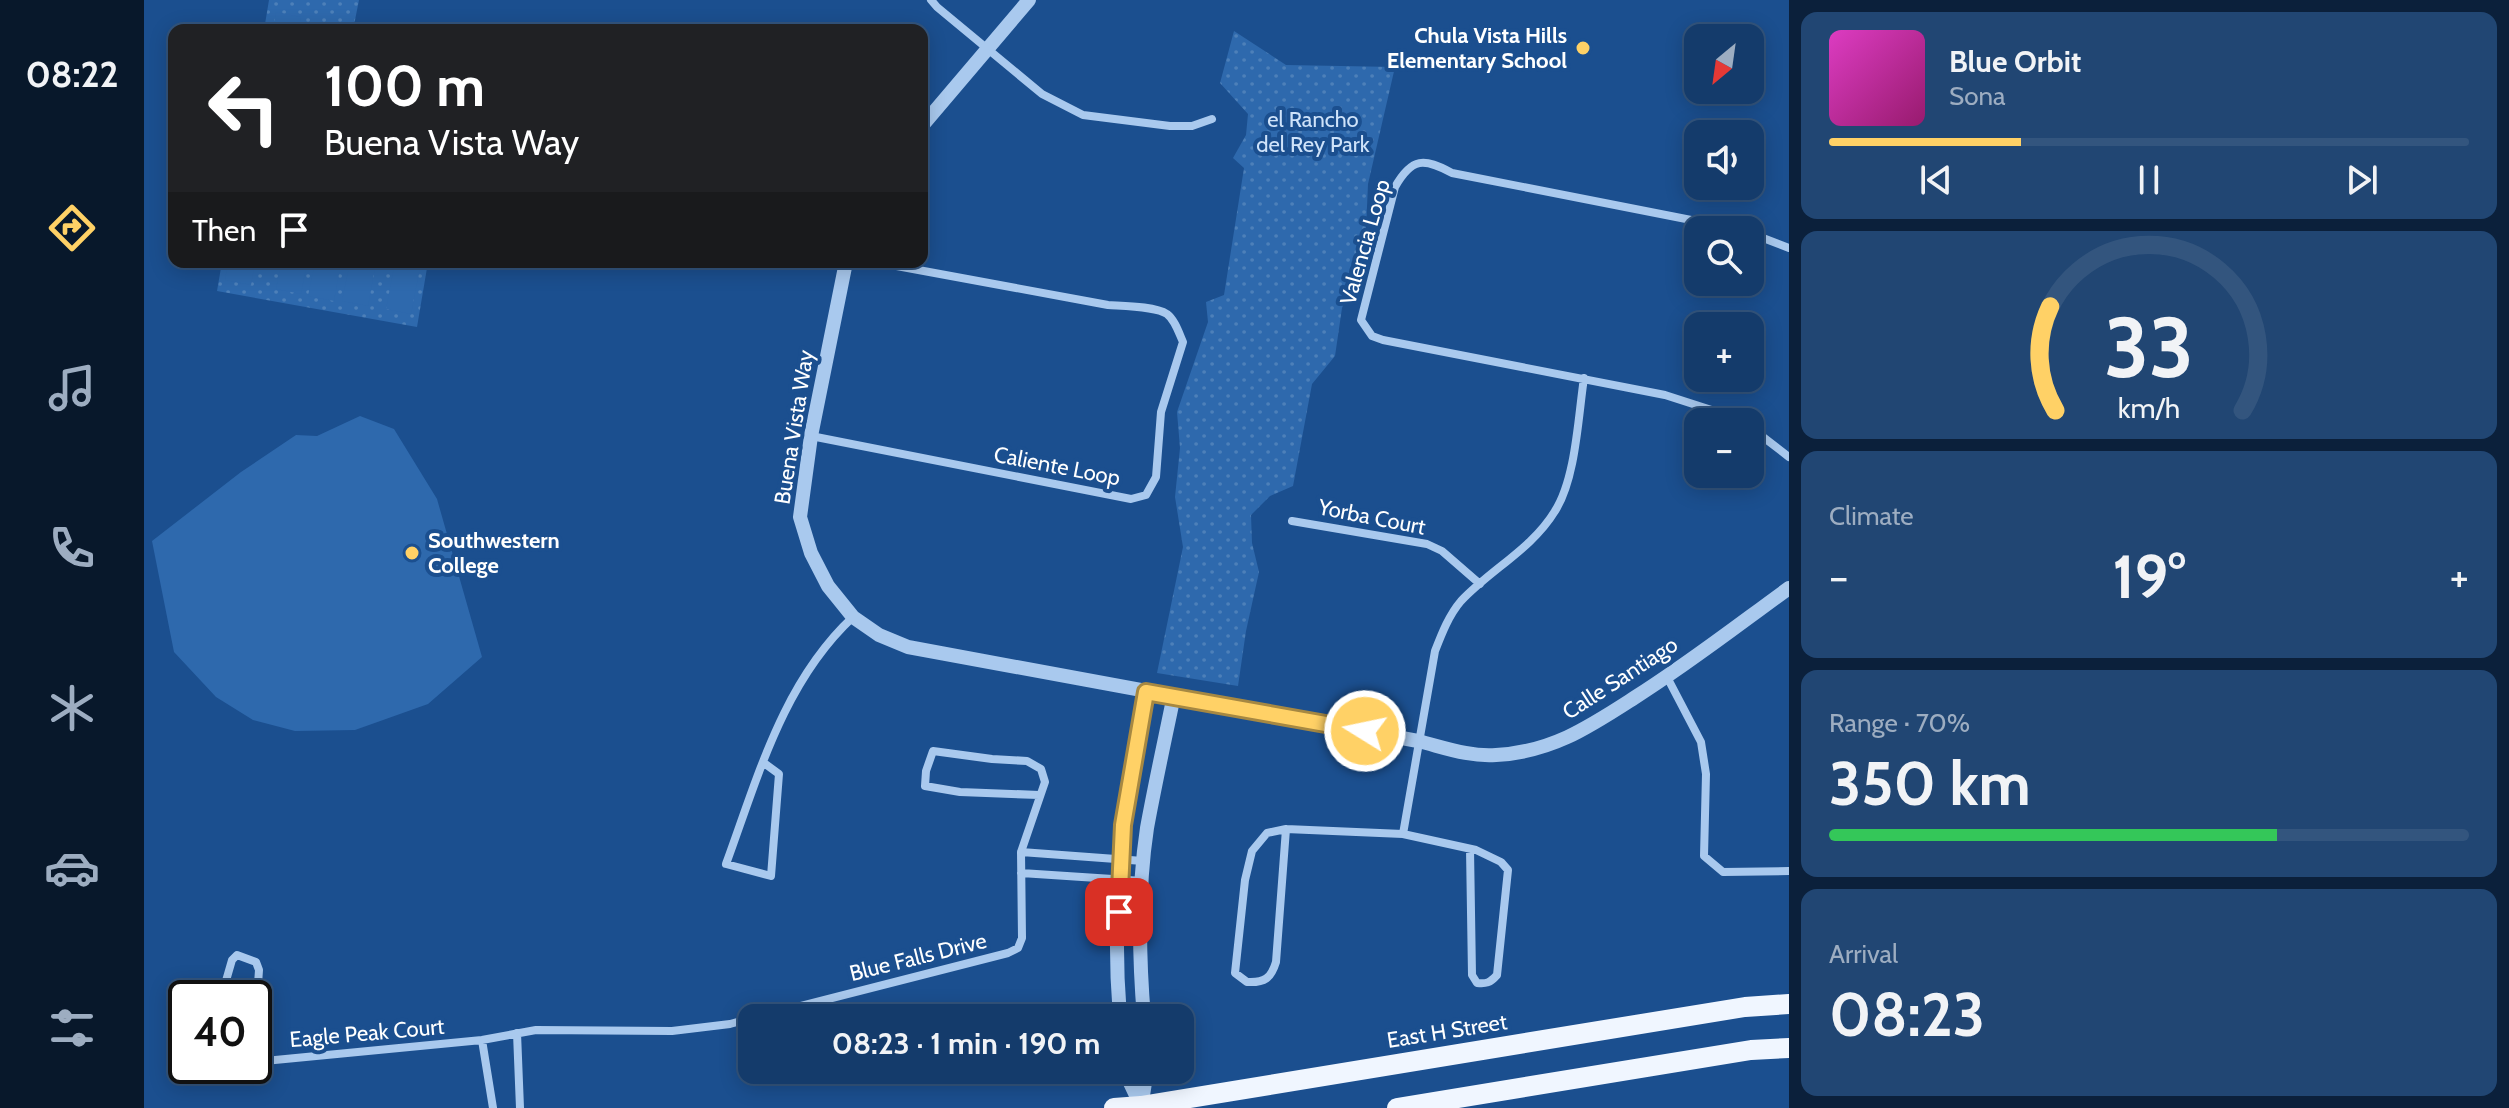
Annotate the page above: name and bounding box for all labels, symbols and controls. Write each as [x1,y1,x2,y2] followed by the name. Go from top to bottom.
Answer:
[1387,22,1567,74] place label: Chula Vista Hills Elementary School
[1684,24,1764,104] north arrow
[1684,24,1764,488] map controls
[1574,39,1592,57] marker: Chula Vista Hills Elementary School
[1949,43,2081,80] text: Blue Orbit
[25,52,119,96] text: 08:22
[324,52,485,120] text: 100 m
[192,56,296,160] icon: left
[1949,80,2006,112] text: Sona
[1256,106,1370,158] park label: el Rancho del Rey Park
[324,120,579,164] text: Buena Vista Way
[1684,120,1764,200] button: sound
[1914,158,1958,202] icon: previous
[2127,158,2171,202] icon: pause
[2340,158,2384,202] icon: next
[1334,176,1396,308] street label: Valencia Loop
[44,200,100,256] icon: directions
[272,208,316,252] icon: arrive
[192,212,256,249] text: Then
[1684,216,1764,296] button: search
[2104,297,2194,398] text: 33
[1684,312,1764,392] button: +
[768,348,820,506] street label: Buena Vista Way
[44,360,100,416] icon: music
[2118,390,2180,425] text: km/h
[1684,408,1764,488] button: −
[992,441,1122,491] street label: Caliente Loop
[1315,493,1428,541] street label: Yorba Court
[1829,500,1914,532] text: Climate
[44,520,100,576] icon: phone
[428,527,560,579] place label: Southwestern College
[2112,540,2186,613] text: 19°
[403,544,421,562] marker: Southwestern College
[1829,550,1848,603] text: −
[2450,550,2469,603] text: +
[1557,631,1683,725] street label: Calle Santiago
[44,680,100,736] icon: climate
[1323,689,1407,773] position arrow
[1829,707,1970,739] text: Range · 70%
[1829,747,2031,820] text: 350 km
[44,840,100,896] icon: car
[1085,878,1153,946] pin
[1097,890,1141,934] icon: arrive
[847,927,989,987] street label: Blue Falls Drive
[1829,938,1898,970] text: Arrival
[1829,978,1985,1051] text: 08:23
[168,980,272,1084] speed limit sign: 40
[44,1000,100,1056] icon: filters
[1385,1008,1510,1054] street label: East H Street
[289,1013,446,1053] street label: Eagle Peak Court
[832,1025,1100,1062] text: 08:23 · 1 min · 190 m

